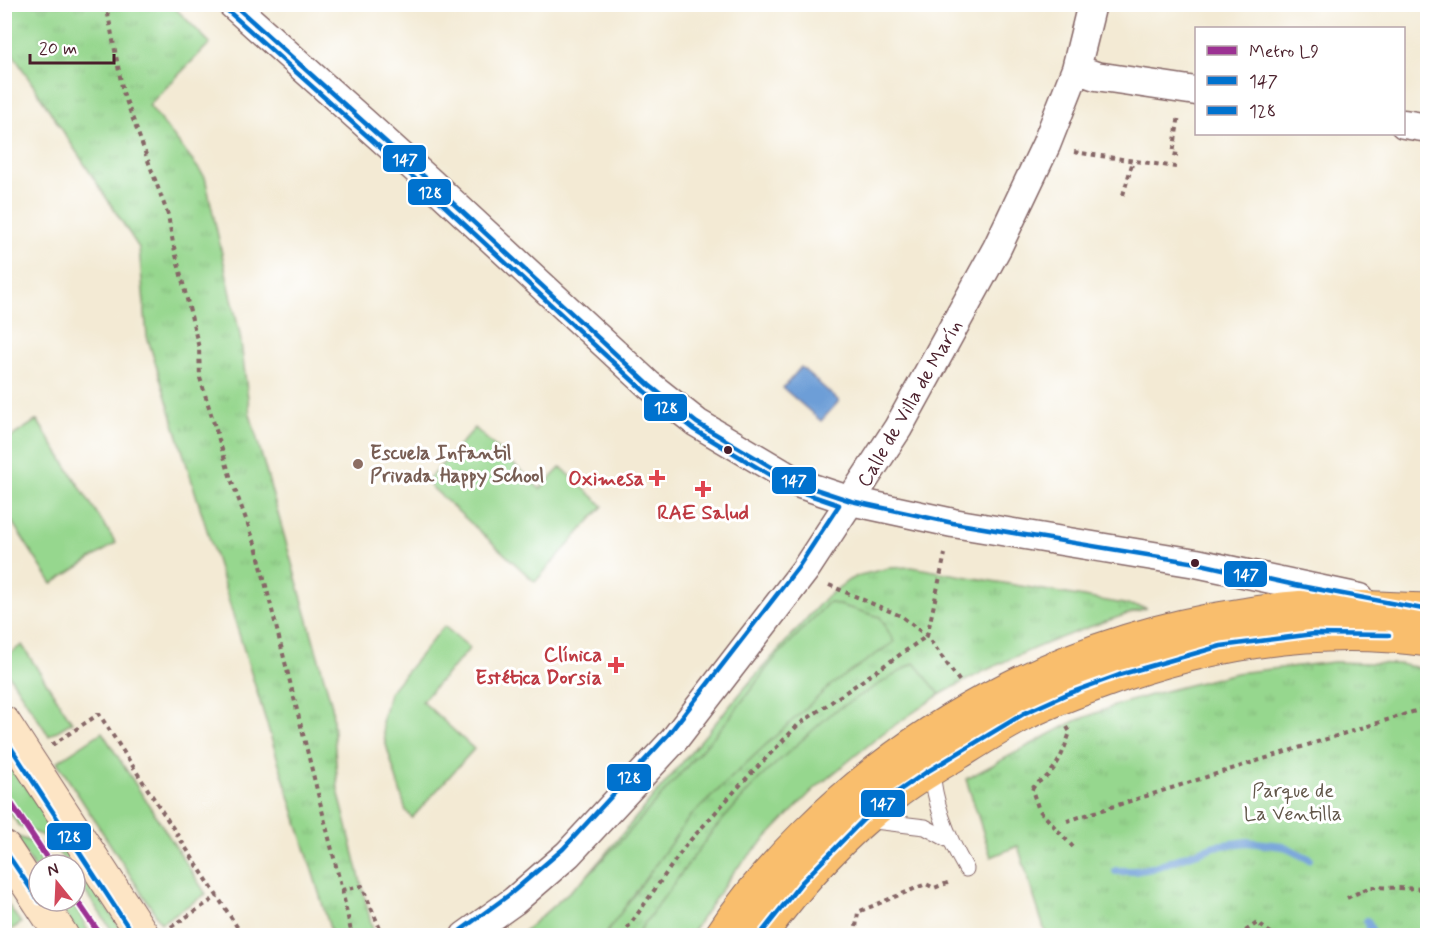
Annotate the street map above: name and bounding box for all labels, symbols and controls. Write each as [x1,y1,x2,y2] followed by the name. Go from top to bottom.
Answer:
[30,27,114,65] scale bar
[1195,27,1405,135] legend
[39,37,77,61] text: 20 m
[1249,40,1319,64] text: Metro L9
[1249,70,1278,94] text: 147
[1249,100,1276,124] text: 128
[382,144,427,173] line badge: 147
[392,150,418,171] text: 147
[407,178,452,206] line badge: 128
[418,183,442,204] text: 128
[851,315,969,493] street label: Calle de Villa de Marín
[643,393,688,422] line badge: 128
[654,398,678,419] text: 128
[370,440,544,490] place label: Escuela Infantil Privada Happy School
[722,444,734,456] unlabelled marker
[351,457,365,471] marker: Escuela Infantil Privada Happy School
[568,466,644,493] place label: Oximesa
[771,466,817,495] line badge: 147
[648,469,666,487] marker: Oximesa
[781,471,807,492] text: 147
[694,480,712,498] marker: RAE Salud
[657,500,749,527] place label: RAE Salud
[1189,557,1201,569] unlabelled marker
[1223,560,1268,588] line badge: 147
[1233,565,1259,586] text: 147
[475,642,602,692] place label: Clínica Estética Dorsia
[607,656,625,674] marker: Clínica Estética Dorsia
[606,763,652,792] line badge: 128
[617,768,641,789] text: 128
[1244,778,1342,828] park label: Parque de La Ventilla
[860,789,906,818] line badge: 147
[870,794,896,815] text: 147
[46,822,92,851] line badge: 128
[57,827,81,848] text: 128
[27,853,87,913] north arrow
[45,859,61,882] text: N

